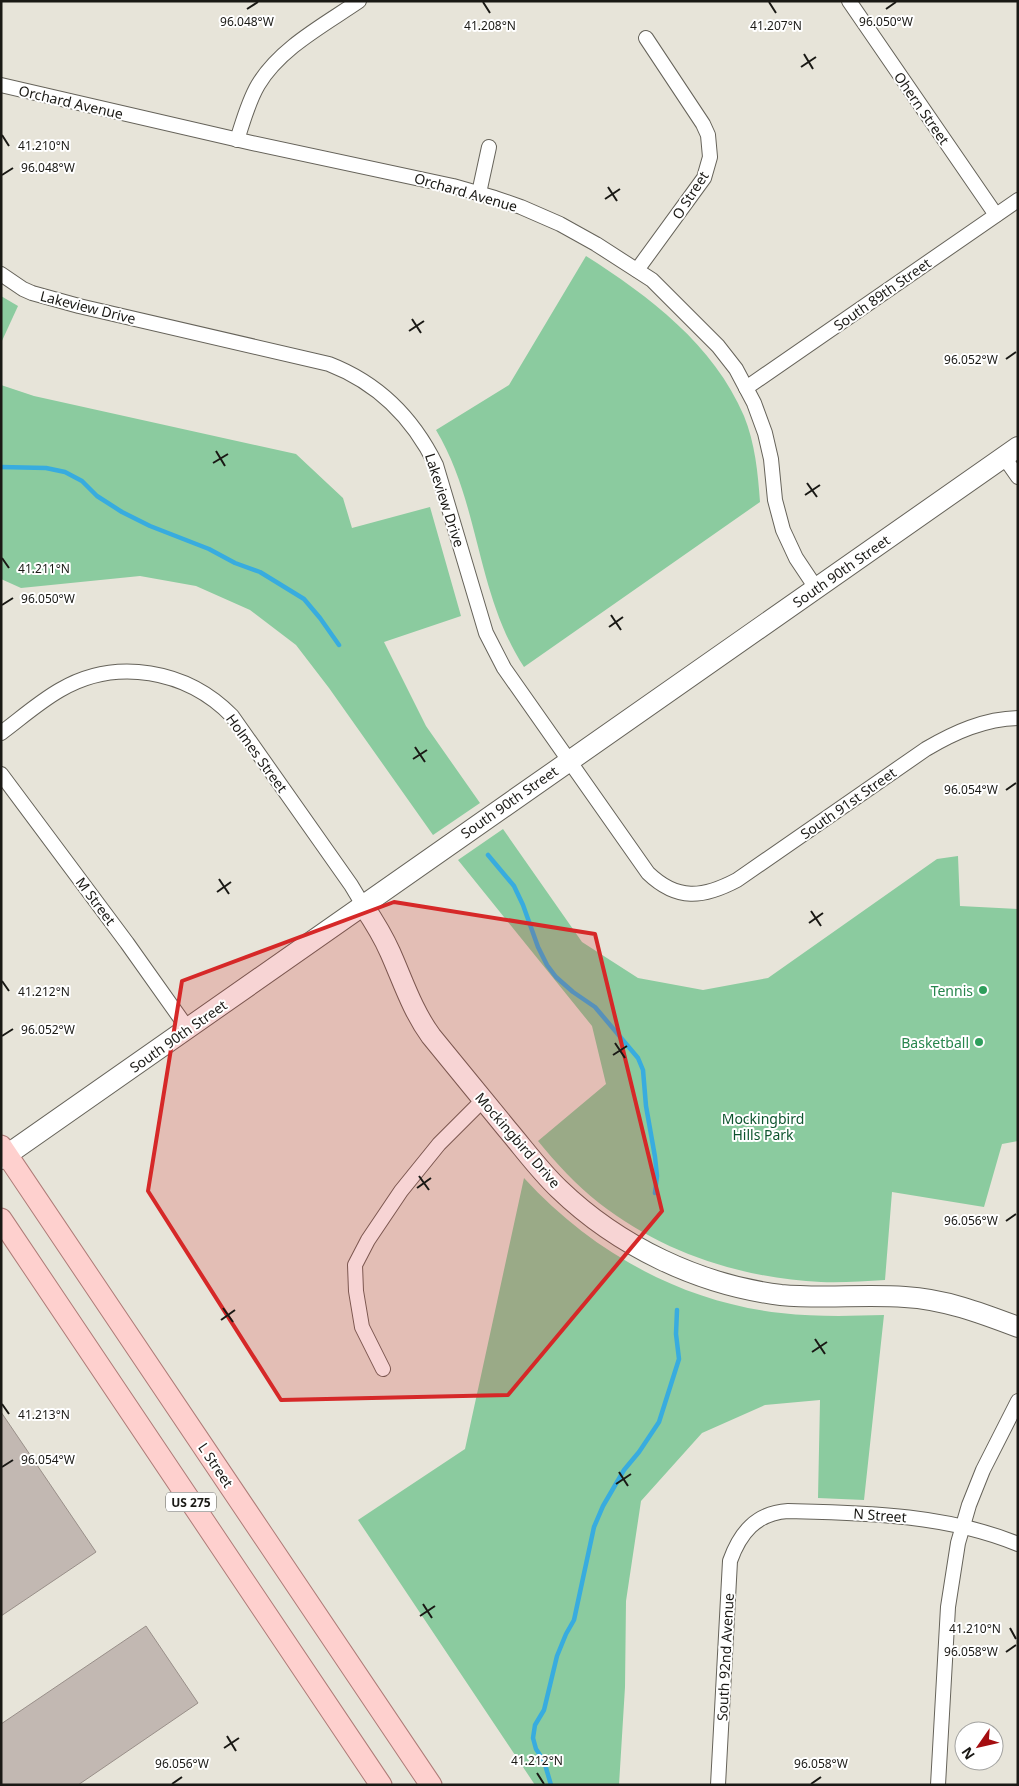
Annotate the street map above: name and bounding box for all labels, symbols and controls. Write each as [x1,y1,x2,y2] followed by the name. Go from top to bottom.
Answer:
[220,13,274,30] text: 96.048°W
[859,13,913,30] text: 96.050°W
[464,17,516,34] text: 41.208°N
[750,17,802,34] text: 41.207°N
[890,68,954,148] street label: Ohern Street
[17,81,125,123] street label: Orchard Avenue
[18,137,70,154] text: 41.210°N
[21,159,75,176] text: 96.048°W
[667,167,713,223] street label: O Street
[412,168,520,216] street label: Orchard Avenue
[830,253,934,335] street label: South 89th Street
[38,286,138,328] street label: Lakeview Drive
[944,351,998,368] text: 96.052°W
[421,451,469,550] street label: Lakeview Drive
[789,530,893,612] street label: South 90th Street
[18,560,70,577] text: 41.211°N
[21,590,75,607] text: 96.050°W
[222,710,292,796] street label: Holmes Street
[457,761,561,843] street label: South 90th Street
[796,763,900,843] street label: South 91st Street
[944,781,998,798] text: 96.054°W
[72,873,120,929] street label: M Street
[931,981,973,1000] place label: Tennis
[18,983,70,1000] text: 41.212°N
[977,984,989,996] marker: Tennis
[126,995,230,1077] street label: South 90th Street
[21,1021,75,1038] text: 96.052°W
[901,1033,969,1052] place label: Basketball
[973,1036,985,1048] marker: Basketball
[471,1088,565,1192] street label: Mockingbird Drive
[722,1109,804,1144] park label: Mockingbird Hills Park
[944,1212,998,1229] text: 96.056°W
[18,1406,70,1423] text: 41.213°N
[194,1439,238,1491] street label: L Street
[21,1451,75,1468] text: 96.054°W
[166,1492,216,1511] road number: US 275
[853,1504,907,1526] street label: N Street
[712,1592,738,1722] street label: South 92nd Avenue
[949,1620,1001,1637] text: 41.210°N
[944,1643,998,1660] text: 96.058°W
[954,1721,1004,1771] north arrow
[957,1744,979,1764] text: N
[511,1752,563,1769] text: 41.212°N
[155,1755,209,1772] text: 96.056°W
[794,1755,848,1772] text: 96.058°W

